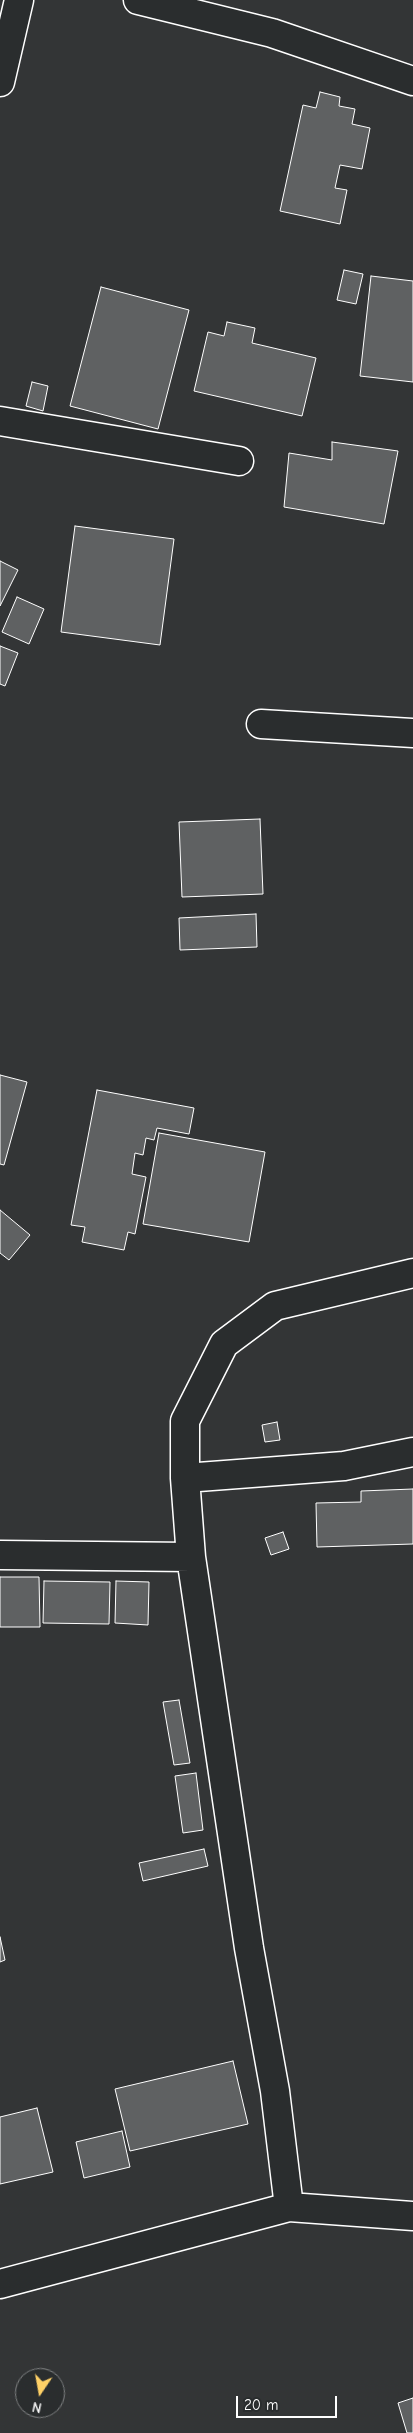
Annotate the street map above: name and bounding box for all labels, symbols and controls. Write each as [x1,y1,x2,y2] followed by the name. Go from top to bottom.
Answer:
[15,2368,65,2418] north arrow
[238,2386,339,2418] scale bar
[244,2396,278,2414] text: 20 m
[31,2398,43,2416] text: N

